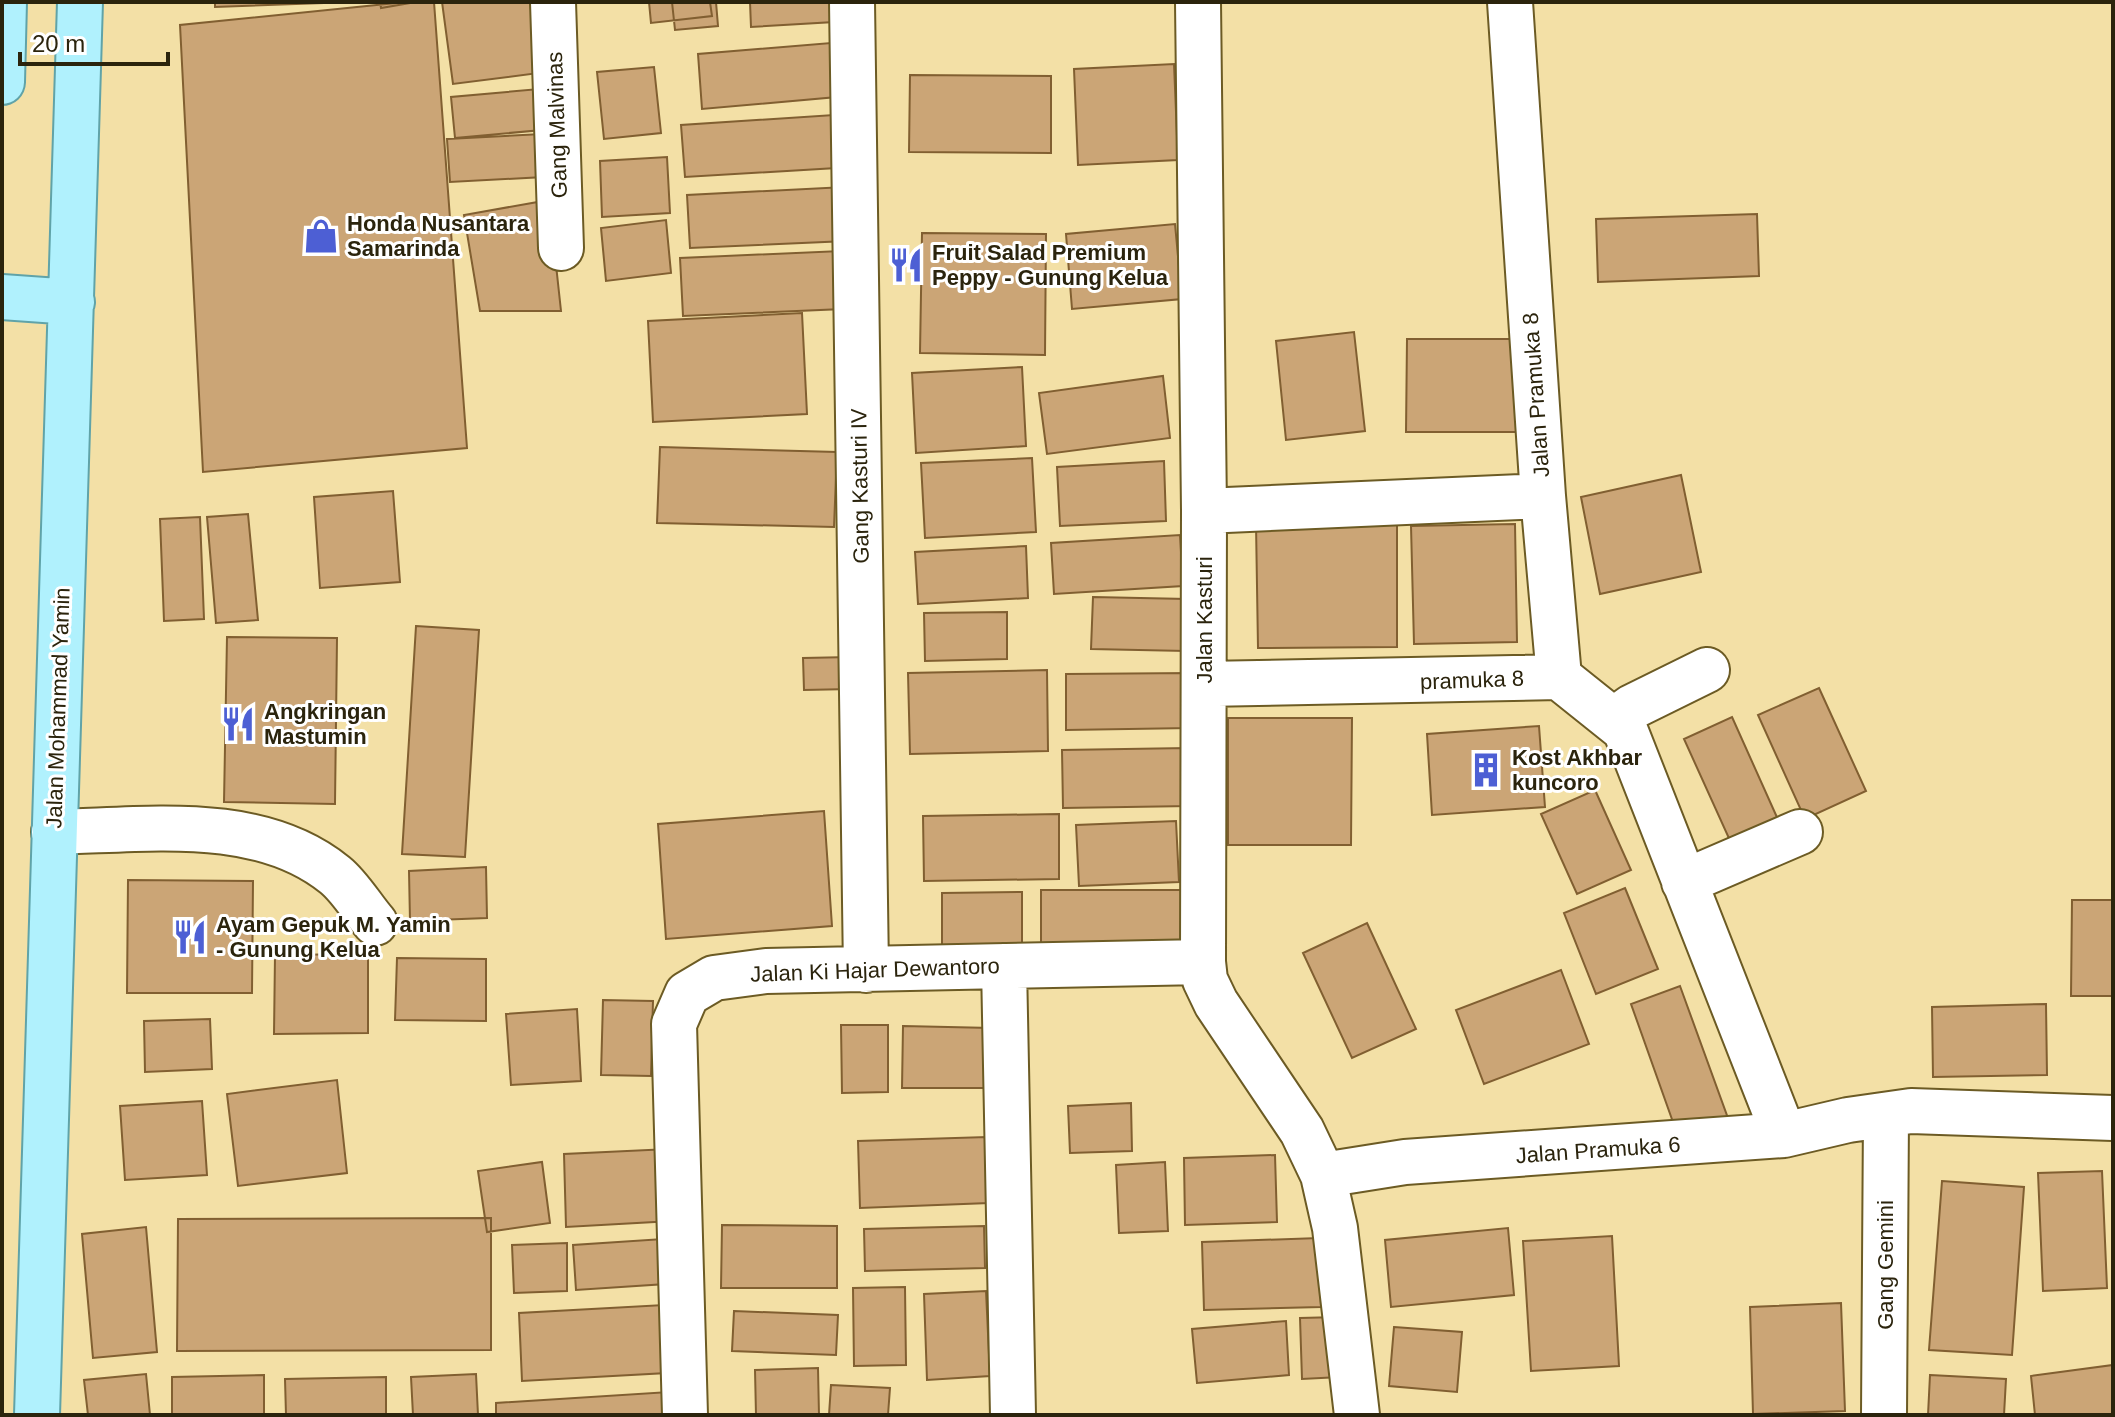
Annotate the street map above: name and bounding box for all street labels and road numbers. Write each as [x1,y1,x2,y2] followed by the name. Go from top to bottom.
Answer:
[542,51,572,199] street label: Gang Malvinas
[1518,312,1554,478] street label: Jalan Pramuka 8
[846,408,874,564] street label: Gang Kasturi IV
[1192,556,1217,684] street label: Jalan Kasturi
[41,587,75,829] street label: Jalan Mohammad Yamin
[1420,666,1524,694] street label: pramuka 8
[750,953,1000,987] street label: Jalan Ki Hajar Dewantoro
[1515,1132,1681,1168] street label: Jalan Pramuka 6
[1873,1200,1898,1330] street label: Gang Gemini

